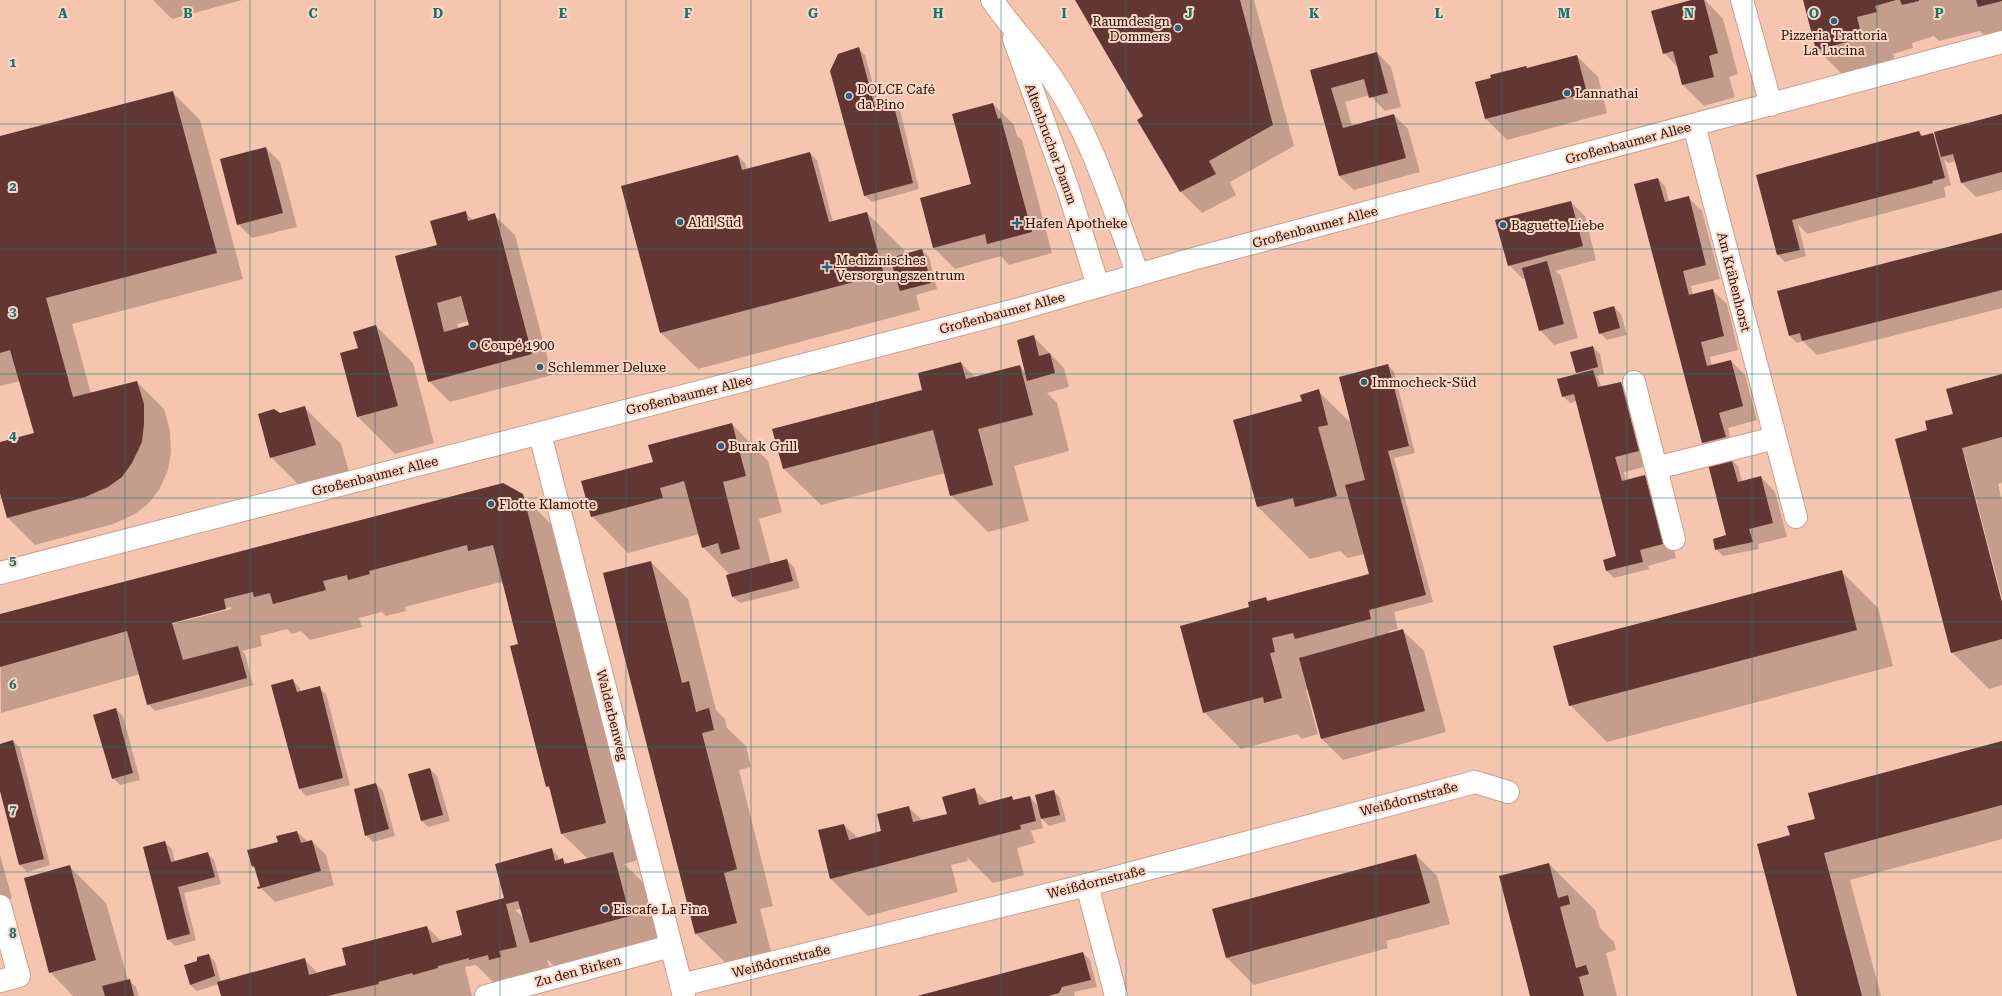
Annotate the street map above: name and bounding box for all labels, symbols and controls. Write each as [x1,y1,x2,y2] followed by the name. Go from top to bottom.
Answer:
[58,6,68,21] text: A
[183,6,193,21] text: B
[308,6,318,21] text: C
[433,6,443,21] text: D
[559,6,567,21] text: E
[684,6,692,21] text: F
[808,6,818,21] text: G
[933,6,944,21] text: H
[1061,6,1067,21] text: I
[1185,6,1193,21] text: J
[1309,6,1320,21] text: K
[1435,6,1443,21] text: L
[1558,6,1571,21] text: M
[1684,6,1694,21] text: N
[1809,6,1820,21] text: O
[1935,6,1944,21] text: P
[1093,14,1171,44] place label: Raumdesign Dommers
[1829,16,1839,26] marker: Pizzeria Trattoria La Lucina
[1173,23,1183,33] marker: Raumdesign Dommers
[1781,28,1887,58] place label: Pizzeria Trattoria La Lucina
[9,55,17,70] text: 1
[857,82,935,112] place label: DOLCE Café da Pino
[1022,82,1080,207] street label: Altenbrucher Damm
[1575,86,1638,101] place label: Lannathai
[1562,88,1572,98] marker: Lannathai
[844,91,854,101] marker: DOLCE Café da Pino
[1564,119,1692,167] street label: Großenbaumer Allee
[9,179,17,194] text: 2
[1251,203,1379,251] street label: Großenbaumer Allee
[688,215,742,230] place label: Aldi Süd
[1025,216,1127,231] place label: Hafen Apotheke
[675,217,685,227] marker: Aldi Süd
[1012,218,1022,228] marker: Hafen Apotheke
[1511,218,1604,233] place label: Baguette Liebe
[1498,220,1508,230] marker: Baguette Liebe
[1714,230,1754,334] street label: Am Krähenhorst
[836,253,965,283] place label: Medizinisches Versorgungszentrum
[821,261,833,273] marker: Medizinisches Versorgungszentrum
[938,289,1066,337] street label: Großenbaumer Allee
[9,304,17,319] text: 3
[481,338,555,353] place label: Coupé 1900
[468,340,478,350] marker: Coupé 1900
[548,360,666,375] place label: Schlemmer Deluxe
[535,362,545,372] marker: Schlemmer Deluxe
[624,372,754,418] street label: Großenbaumer Allee
[1372,375,1477,390] place label: Immocheck-Süd
[1359,377,1369,387] marker: Immocheck-Süd
[9,428,17,443] text: 4
[729,439,797,454] place label: Burak Grill
[716,441,726,451] marker: Burak Grill
[310,453,440,499] street label: Großenbaumer Allee
[499,497,596,512] place label: Flotte Klamotte
[486,499,496,509] marker: Flotte Klamotte
[9,553,17,568] text: 5
[593,668,631,763] street label: Walderbenweg
[9,677,17,692] text: 6
[1358,779,1460,819] street label: Weißdornstraße
[9,802,17,817] text: 7
[1045,863,1147,901] street label: Weißdornstraße
[613,902,707,917] place label: Eiscafe La Fina
[600,904,610,914] marker: Eiscafe La Fina
[9,926,17,941] text: 8
[730,942,832,980] street label: Weißdornstraße
[533,952,623,990] street label: Zu den Birken

